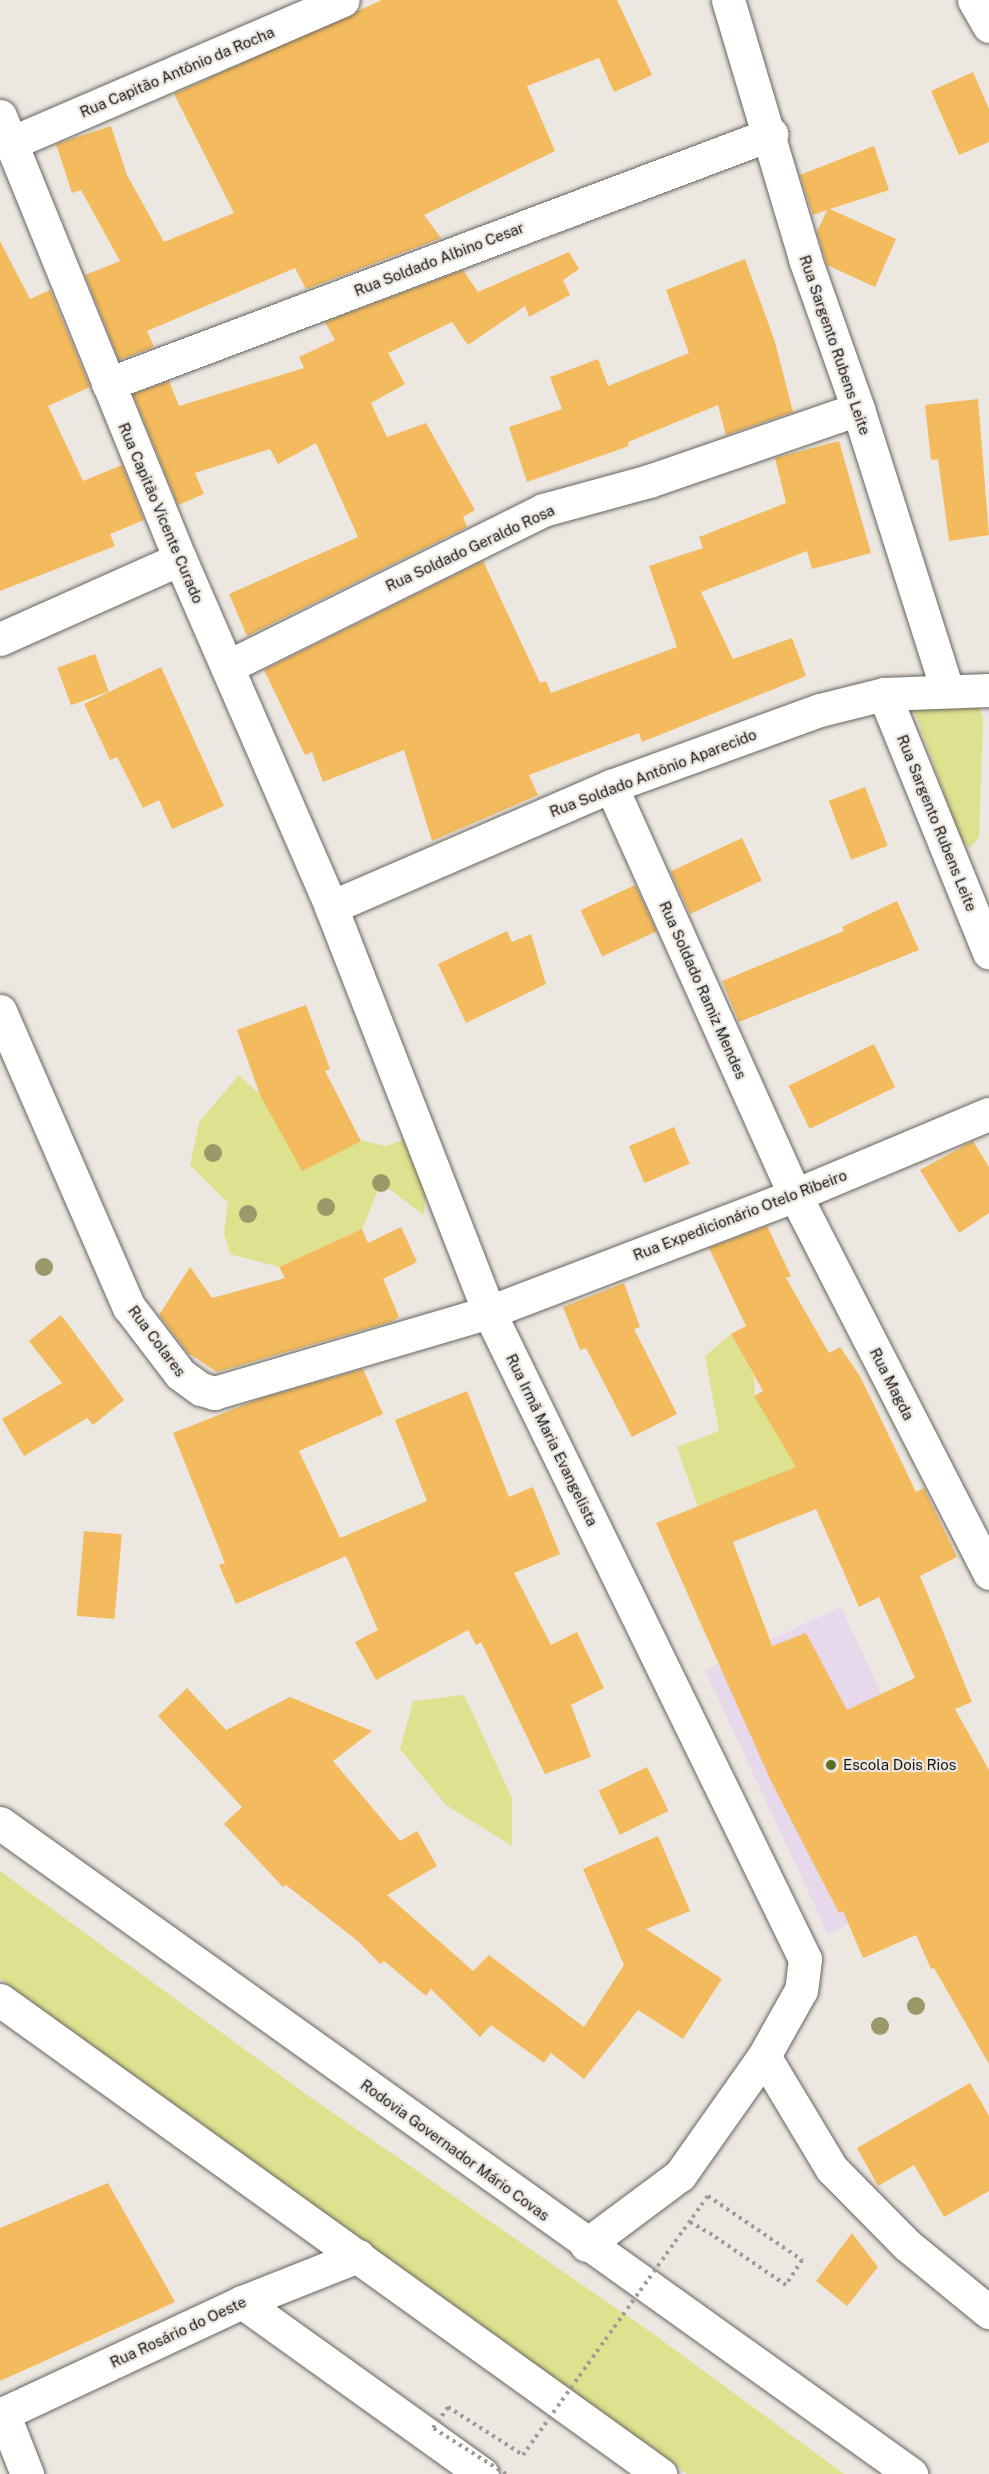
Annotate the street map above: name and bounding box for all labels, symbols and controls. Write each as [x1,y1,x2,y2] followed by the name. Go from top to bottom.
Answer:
[77,23,277,121] street label: Rua Capitão Antônio da Rocha
[351,218,527,300] street label: Rua Soldado Albino Cesar
[796,253,874,437] street label: Rua Sargento Rubens Leite
[115,420,207,606] street label: Rua Capitão Vicente Curado
[383,501,557,595] street label: Rua Soldado Geraldo Rosa
[547,725,759,821] street label: Rua Soldado Antônio Aparecido
[893,732,981,914] street label: Rua Sargento Rubens Leite
[656,898,750,1082] street label: Rua Soldado Ramiz Mendes
[630,1166,850,1264] street label: Rua Expedicionário Otelo Ribeiro
[125,1302,189,1380] street label: Rua Colares
[866,1345,918,1423] street label: Rua Magda
[502,1351,602,1529] street label: Rua Irmã Maria Evangelista
[843,1756,956,1774] place label: Escola Dois Rios
[824,1758,838,1772] marker: Escola Dois Rios
[357,2075,553,2225] street label: Rodovia Governador Mário Covas
[107,2292,249,2372] street label: Rua Rosário do Oeste

